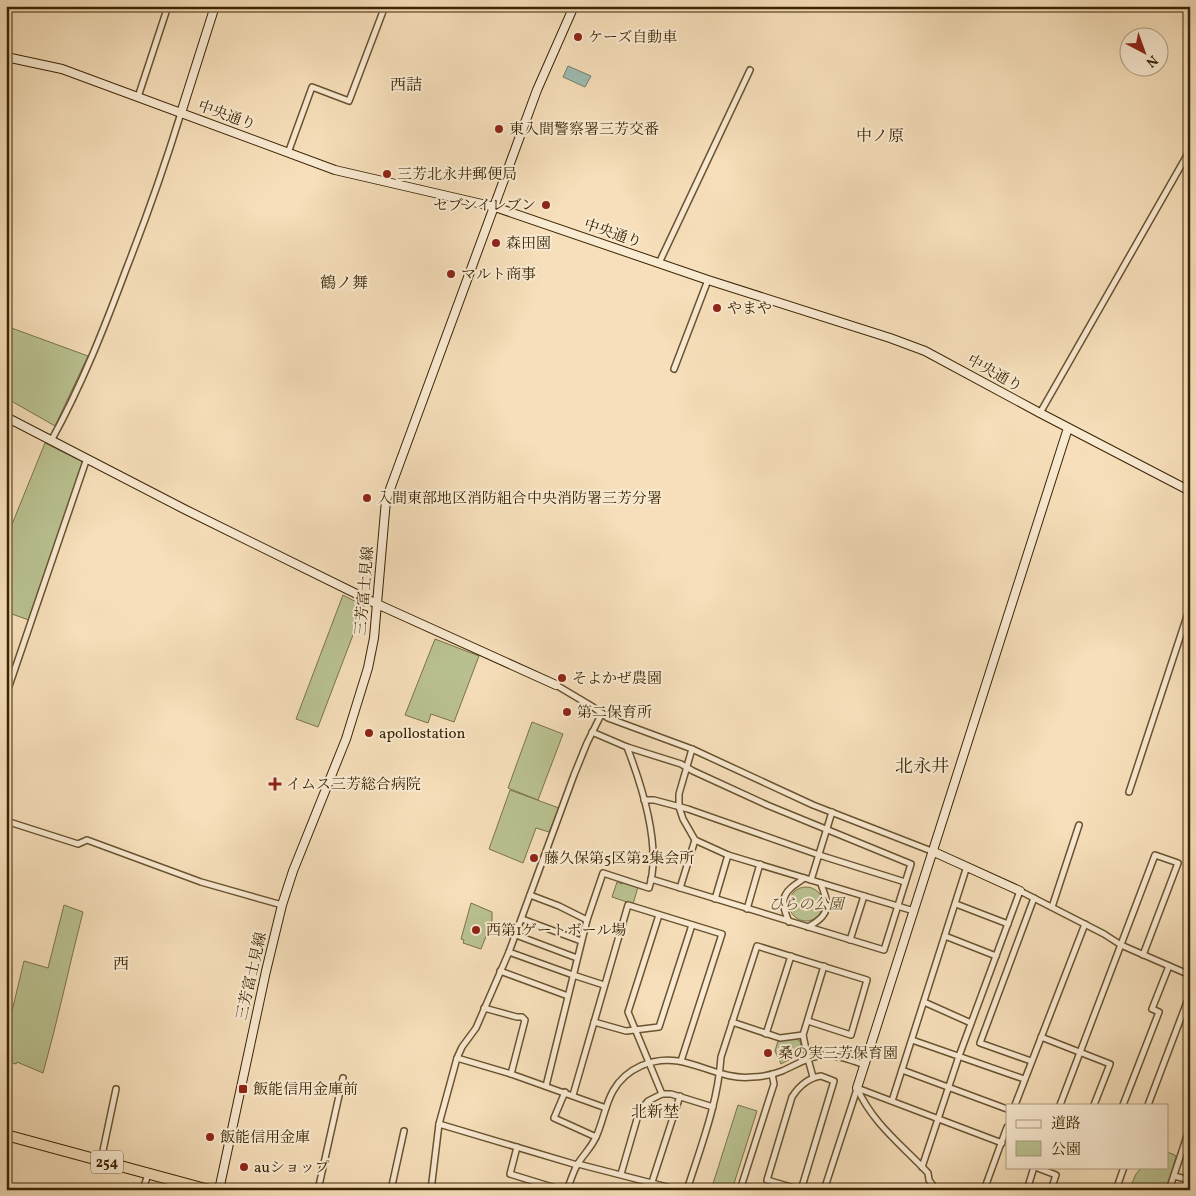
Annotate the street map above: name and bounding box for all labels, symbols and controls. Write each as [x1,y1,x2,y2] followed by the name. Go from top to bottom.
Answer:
[588,28,677,49] place label: ケーズ自動車
[1118,28,1168,78] north arrow
[572,31,584,43] marker: ケーズ自動車
[1141,50,1162,71] text: N
[390,75,422,97] district label: 西詰
[195,96,258,137] street label: 中央通り
[509,120,659,141] place label: 東入間警察署三芳交番
[493,123,505,135] marker: 東入間警察署三芳交番
[856,126,904,148] district label: 中ノ原
[397,165,517,186] place label: 三芳北永井郵便局
[381,168,393,180] marker: 三芳北永井郵便局
[433,196,536,217] place label: セブンイレブン
[540,199,552,211] marker: セブンイレブン
[581,215,644,254] street label: 中央通り
[506,234,551,255] place label: 森田園
[490,237,502,249] marker: 森田園
[461,265,536,286] place label: マルト商事
[445,268,457,280] marker: マルト商事
[320,273,368,295] district label: 鶴ノ舞
[727,299,772,320] place label: やまや
[711,302,723,314] marker: やまや
[963,351,1026,398] street label: 中央通り
[377,489,662,510] place label: 入間東部地区消防組合中央消防署三芳分署
[361,492,373,504] marker: 入間東部地区消防組合中央消防署三芳分署
[351,545,380,637] street label: 三芳富士見線
[572,669,662,690] place label: そよかぜ農園
[556,672,568,684] marker: そよかぜ農園
[577,703,652,724] place label: 第二保育所
[561,706,573,718] marker: 第二保育所
[379,724,466,745] place label: apollostation
[363,727,375,739] marker: apollostation
[895,755,949,780] district label: 北永井
[286,775,421,796] place label: イムス三芳総合病院
[268,777,282,791] marker: イムス三芳総合病院
[544,849,694,870] place label: 藤久保第5区第2集会所
[528,852,540,864] marker: 藤久保第5区第2集会所
[768,895,846,916] park label: ひらの公園
[486,921,627,942] place label: 西第1ゲートボール場
[470,924,482,936] marker: 西第1ゲートボール場
[232,930,273,1023] street label: 三芳富士見線
[113,954,129,976] district label: 西
[778,1044,898,1065] place label: 桑の実三芳保育園
[762,1047,774,1059] marker: 桑の実三芳保育園
[253,1080,358,1101] place label: 飯能信用金庫前
[237,1083,249,1095] marker: 飯能信用金庫前
[631,1102,679,1124] district label: 北新埜
[1006,1104,1168,1168] legend
[1051,1114,1081,1135] text: 道路
[220,1128,310,1149] place label: 飯能信用金庫
[204,1131,216,1143] marker: 飯能信用金庫
[1051,1140,1081,1161] text: 公園
[91,1150,123,1174] road number: 254
[254,1158,330,1179] place label: auショップ
[238,1161,250,1173] marker: auショップ

